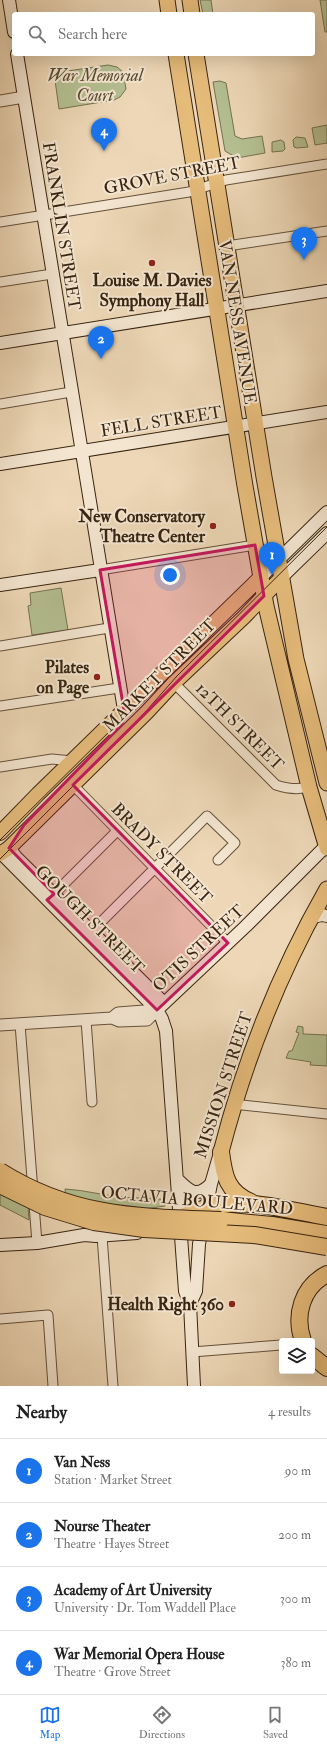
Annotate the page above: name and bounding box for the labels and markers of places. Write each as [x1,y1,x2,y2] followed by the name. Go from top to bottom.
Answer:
[91,118,117,151] pin: 4
[291,227,317,260] pin: 3
[147,258,157,268] marker: Louise M. Davies Symphony Hall
[92,270,212,312] place label: Louise M. Davies Symphony Hall
[88,326,114,359] pin: 2
[77,506,206,547] place label: New Conservatory Theatre Center
[208,521,218,531] marker: New Conservatory Theatre Center
[259,542,285,575] pin: 1
[36,657,90,699] place label: Pilates on Page
[92,672,102,682] marker: Pilates on Page
[107,1294,224,1316] place label: Health Right 360
[227,1299,237,1309] marker: Health Right 360

